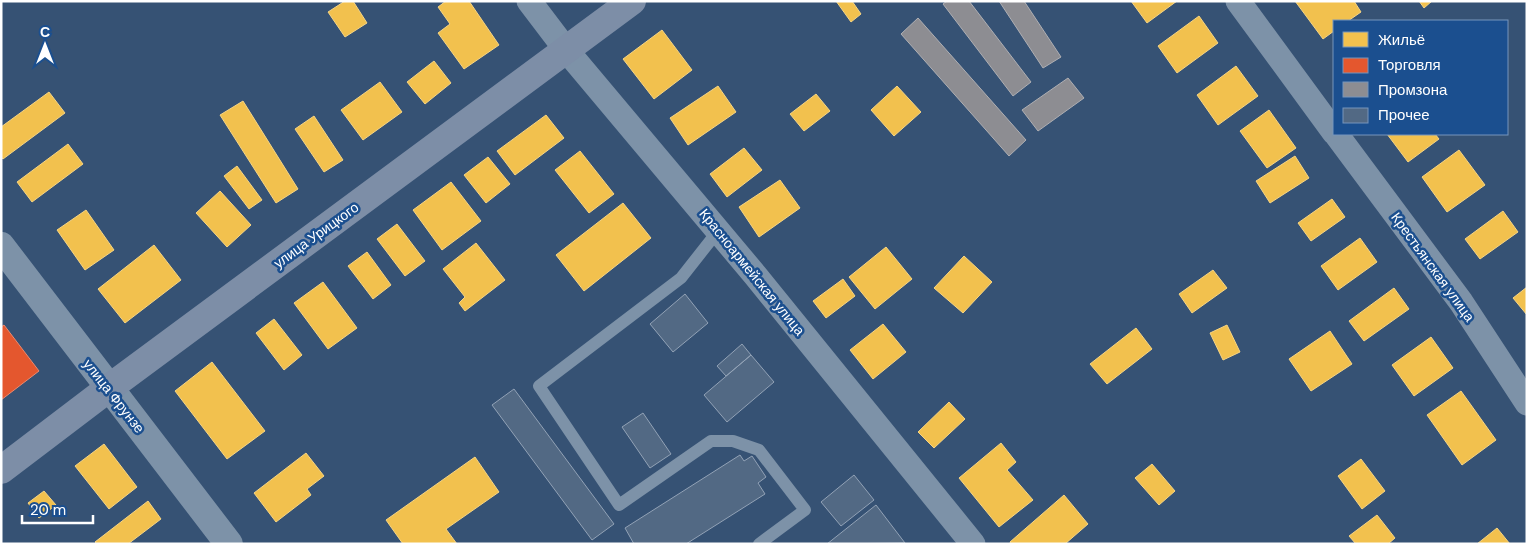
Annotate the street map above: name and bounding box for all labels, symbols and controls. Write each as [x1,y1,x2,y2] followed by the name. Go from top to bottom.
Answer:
[20,20,70,70] north arrow
[1333,20,1508,135] legend
[40,23,50,41] text: С
[1378,30,1425,50] text: Жильё
[1378,55,1441,75] text: Торговля
[1378,80,1448,100] text: Промзона
[1378,105,1430,125] text: Прочее
[270,198,362,272] street label: улица Урицкого
[695,205,809,339] street label: Красноармейская улица
[1387,209,1479,325] street label: Крестьянская улица
[79,355,149,437] street label: улица Фрунзе
[22,492,94,524] scale bar
[30,500,66,520] text: 20 m

